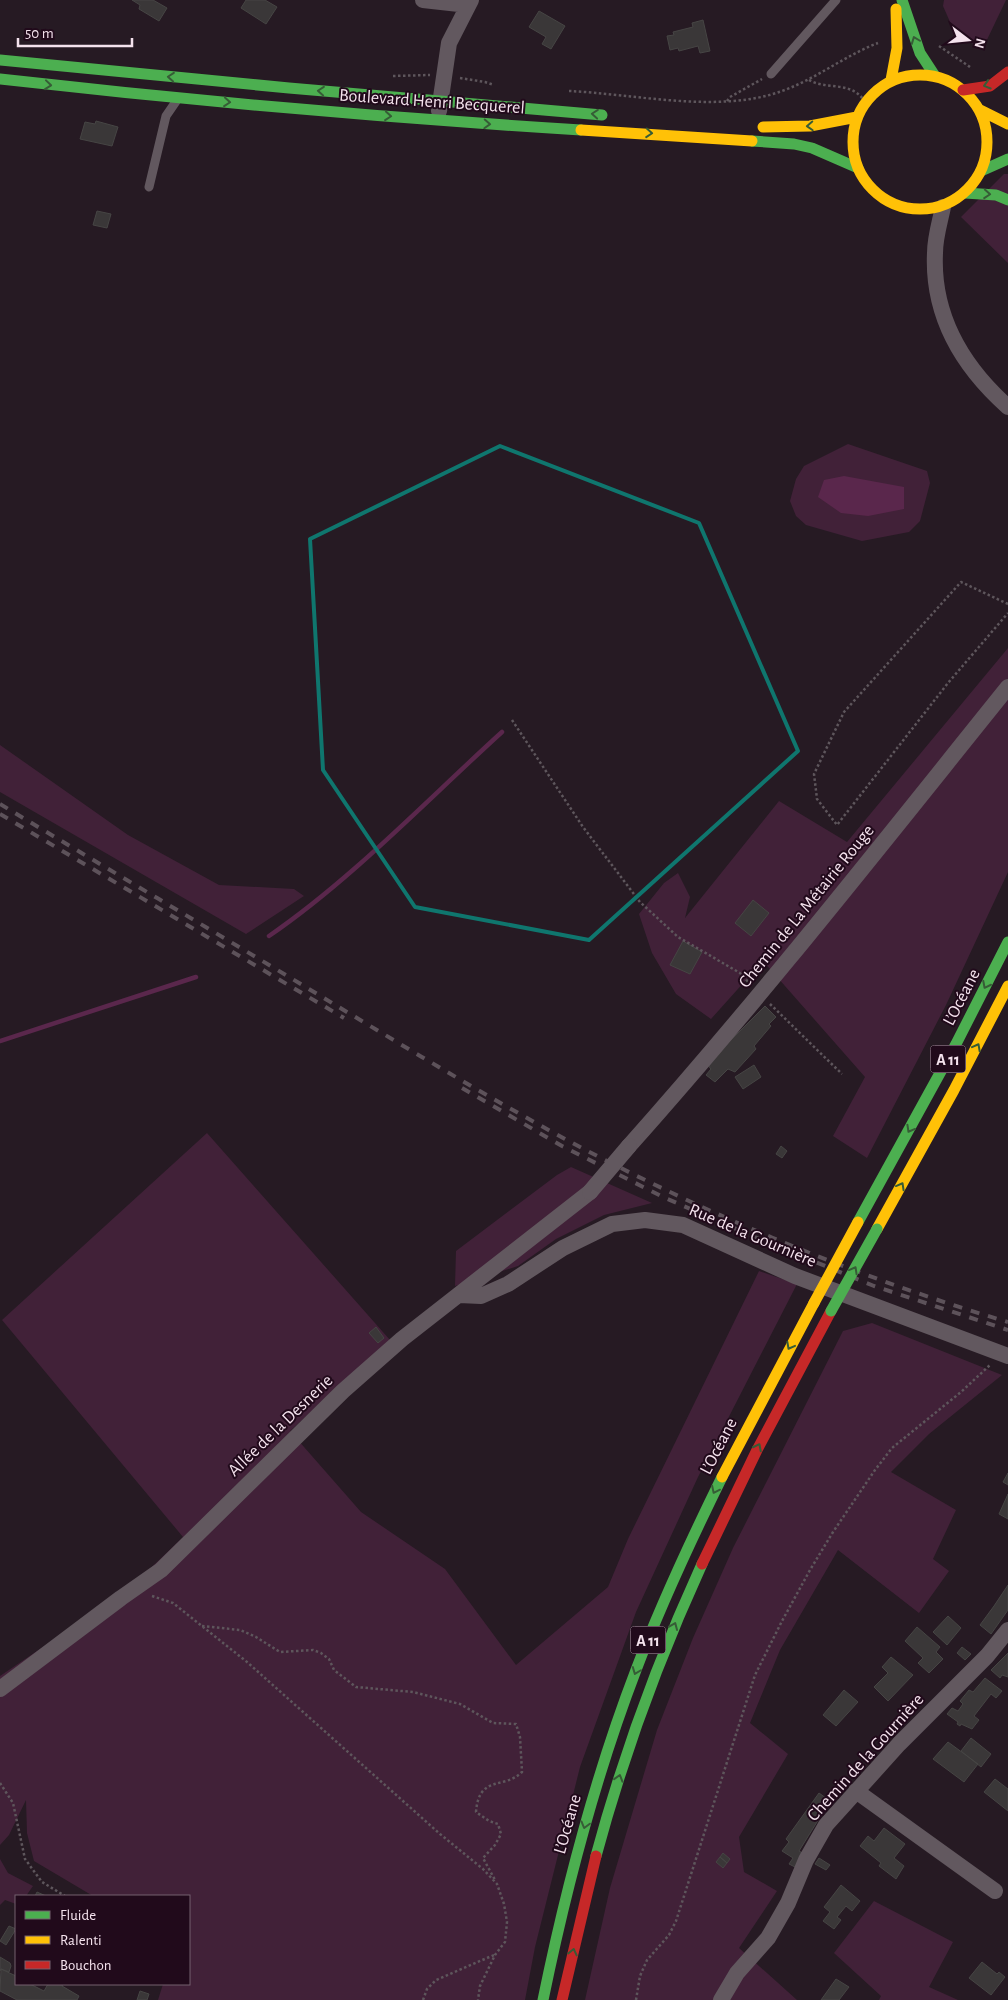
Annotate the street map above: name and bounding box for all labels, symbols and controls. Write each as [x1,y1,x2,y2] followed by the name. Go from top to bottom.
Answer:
[18,15,131,47] scale bar
[943,15,993,65] north arrow
[25,26,54,41] text: 50 m
[911,36,921,45] one-way arrow
[971,37,988,50] text: N
[166,72,174,83] one-way arrow
[45,79,53,90] one-way arrow
[984,80,992,90] one-way arrow
[317,86,325,97] one-way arrow
[338,87,525,117] street label: Boulevard Henri Becquerel
[223,97,231,108] one-way arrow
[591,109,599,120] one-way arrow
[385,111,393,122] one-way arrow
[483,118,491,129] one-way arrow
[805,121,813,132] one-way arrow
[645,128,653,139] one-way arrow
[983,189,991,200] one-way arrow
[736,822,878,991] street label: Chemin de La Métairie Rouge
[940,966,984,1029] street label: L’Océane
[982,980,992,989] one-way arrow
[971,1043,981,1052] one-way arrow
[930,1046,966,1072] road number: A 11
[907,1124,917,1133] one-way arrow
[895,1182,905,1191] one-way arrow
[686,1201,819,1271] street label: Rue de la Gournière
[848,1266,858,1275] one-way arrow
[787,1341,797,1350] one-way arrow
[225,1371,337,1480] street label: Allée de la Desnerie
[697,1415,741,1478] street label: L’Océane
[752,1443,762,1452] one-way arrow
[711,1485,721,1494] one-way arrow
[668,1622,679,1631] one-way arrow
[630,1626,666,1654] road number: A 11
[632,1666,642,1675] one-way arrow
[804,1691,927,1825] street label: Chemin de la Gournière
[613,1775,623,1783] one-way arrow
[551,1793,585,1856] street label: L’Océane
[580,1821,590,1829] one-way arrow
[15,1895,190,1985] legend
[60,1908,96,1923] text: Fluide
[60,1933,102,1948] text: Ralenti
[567,1948,578,1957] one-way arrow
[60,1958,111,1973] text: Bouchon

